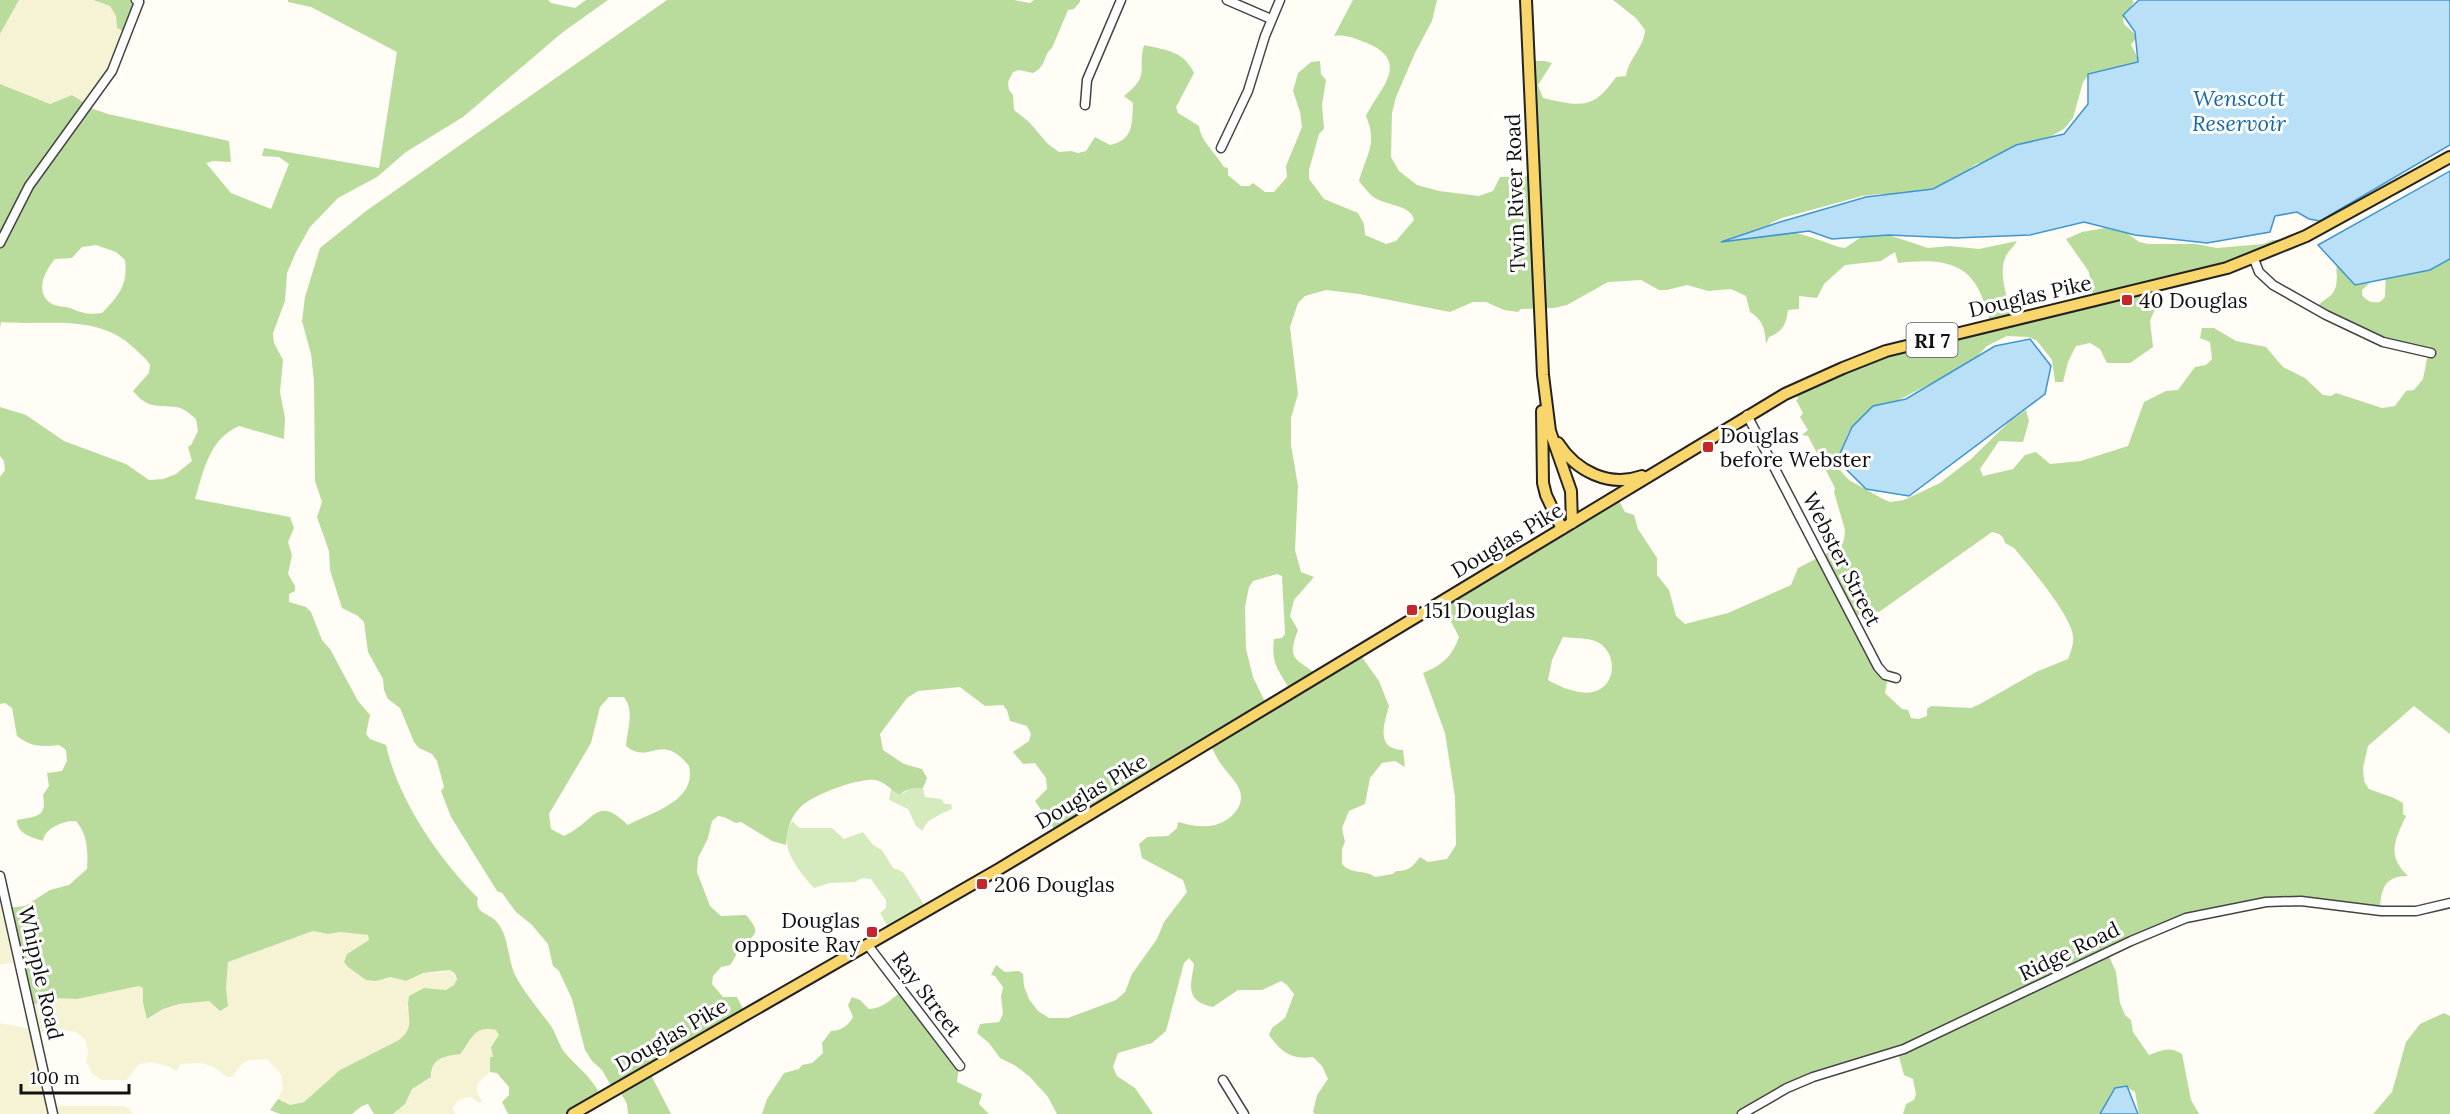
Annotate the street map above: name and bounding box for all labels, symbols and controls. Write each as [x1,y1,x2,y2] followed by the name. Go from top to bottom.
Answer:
[2192,84,2287,137] water label: Wenscott Reservoir
[1499,113,1531,273] street label: Twin River Road
[1966,269,2094,323] street label: Douglas Pike
[2139,287,2248,314] place label: 40 Douglas
[2120,293,2134,307] marker: 40 Douglas
[1906,323,1958,357] road number: RI 7
[1720,422,1871,473] place label: Douglas before Webster
[1701,440,1715,454] marker: Douglas before Webster
[1797,487,1888,631] street label: Webster Street
[1446,496,1568,584] street label: Douglas Pike
[1424,597,1535,624] place label: 151 Douglas
[1405,603,1419,617] marker: 151 Douglas
[1030,747,1152,835] street label: Douglas Pike
[994,871,1115,898] place label: 206 Douglas
[975,877,989,891] marker: 206 Douglas
[13,904,69,1042] street label: Whipple Road
[734,907,860,958] place label: Douglas opposite Ray
[2014,915,2124,987] street label: Ridge Road
[865,925,879,939] marker: Douglas opposite Ray
[886,946,968,1043] street label: Ray Street
[610,992,732,1078] street label: Douglas Pike
[21,1057,129,1095] scale bar
[30,1066,80,1089] text: 100 m

